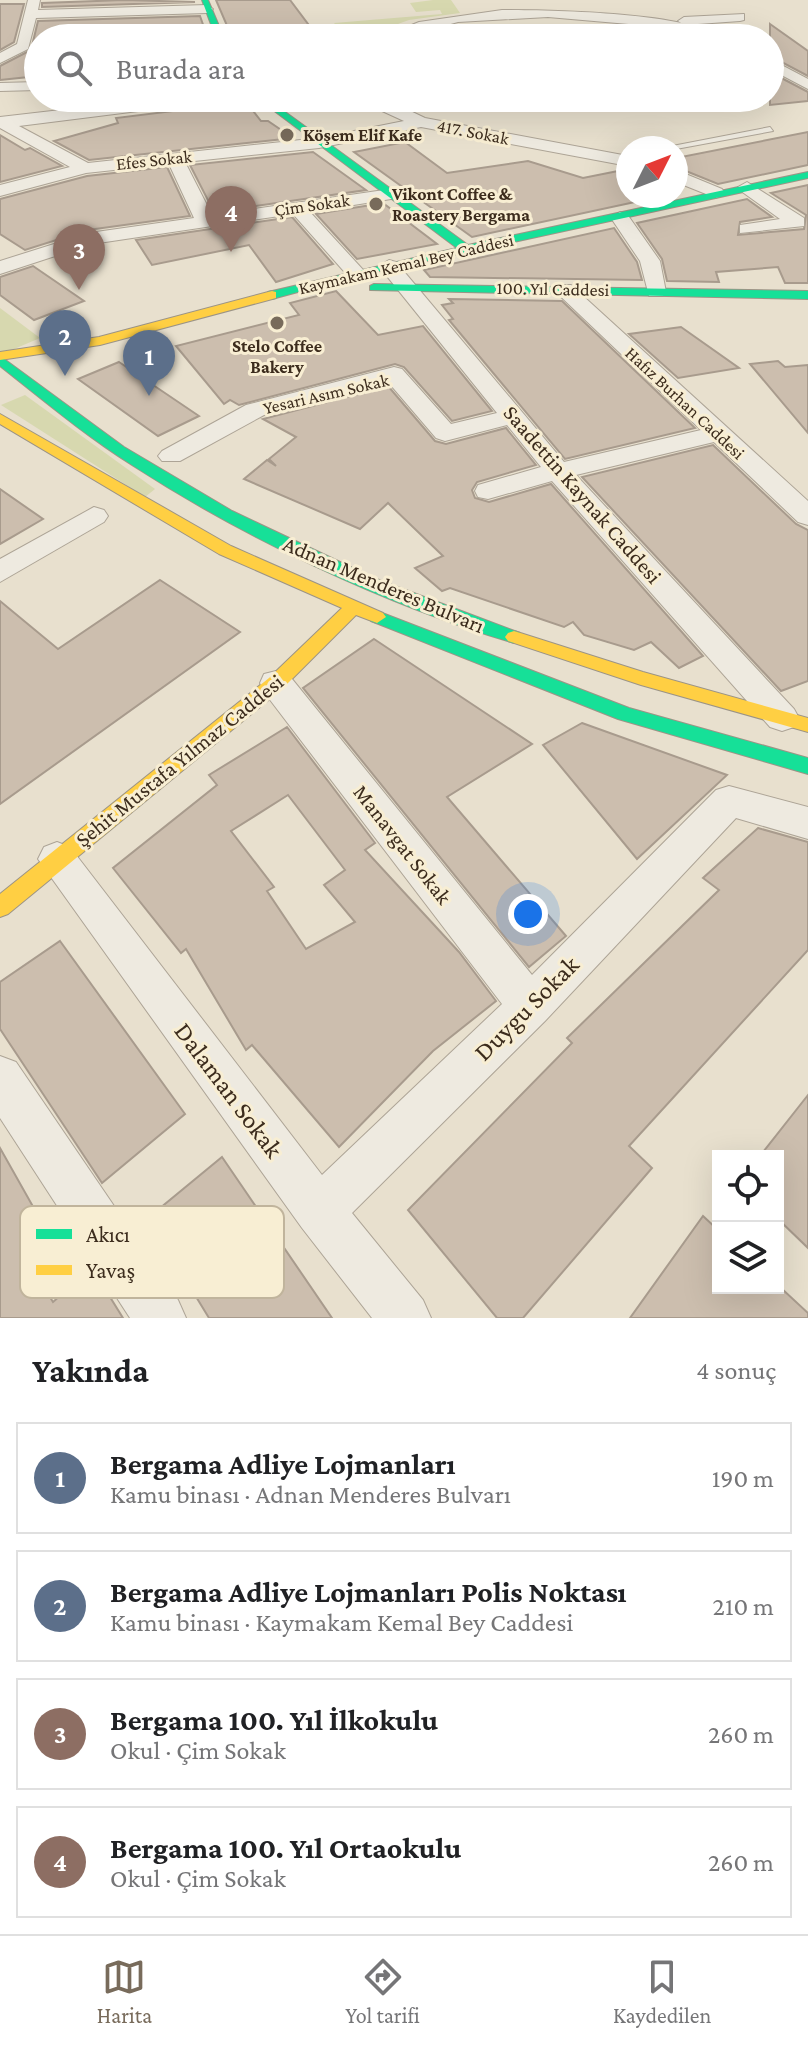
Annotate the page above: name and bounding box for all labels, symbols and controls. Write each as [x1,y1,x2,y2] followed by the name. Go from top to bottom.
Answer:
[24,24,784,112] search box
[52,46,96,90] icon: search
[116,52,245,85] text: Burada ara
[435,115,511,149] street label: 417. Sokak
[303,125,422,145] place label: Köşem Elif Kafe
[278,126,296,144] marker: Köşem Elif Kafe
[616,136,688,208] north arrow
[115,146,193,174] street label: Efes Sokak
[391,184,530,225] place label: Vikont Coffee & Roastery Bergama
[205,186,257,252] pin: 4
[273,190,351,220] street label: Çim Sokak
[367,195,385,213] marker: Vikont Coffee & Roastery Bergama
[53,224,105,290] pin: 3
[297,229,516,298] street label: Kaymakam Kemal Bey Caddesi
[497,278,610,300] street label: 100. Yıl Caddesi
[39,310,91,376] pin: 2
[268,314,286,332] marker: Stelo Coffee Bakery
[123,330,175,396] pin: 1
[232,336,322,377] place label: Stelo Coffee Bakery
[621,343,749,463] street label: Hafız Burhan Caddesi
[261,370,391,418] street label: Yesari Asım Sokak
[498,400,667,589] street label: Saadettin Kaynak Caddesi
[279,531,488,638] street label: Adnan Menderes Bulvarı
[71,669,288,852] street label: Şehit Mustafa Yılmaz Caddesi
[348,780,457,909] street label: Manavgat Sokak
[508,894,548,934] your location
[468,950,585,1067] street label: Duygu Sokak
[168,1017,289,1164] street label: Dalaman Sokak
[712,1150,784,1294] map controls
[712,1150,784,1222] button: locate
[20,1206,284,1298] legend
[86,1222,130,1247] text: Akıcı
[712,1222,784,1294] button: layers
[86,1258,135,1283] text: Yavaş
[32,1352,149,1389] text: Yakında
[696,1356,776,1385] text: 4 sonuç
[110,1447,456,1480] text: Bergama Adliye Lojmanları
[55,1464,65,1493] text: 1
[712,1464,774,1493] text: 190 m
[110,1480,511,1509] text: Kamu binası · Adnan Menderes Bulvarı
[110,1575,627,1608] text: Bergama Adliye Lojmanları Polis Noktası
[53,1592,67,1621] text: 2
[713,1592,774,1621] text: 210 m
[110,1608,573,1637] text: Kamu binası · Kaymakam Kemal Bey Caddesi
[110,1703,438,1736] text: Bergama 100. Yıl İlkokulu
[54,1720,66,1749] text: 3
[708,1720,774,1749] text: 260 m
[110,1736,286,1765] text: Okul · Çim Sokak
[110,1831,461,1864] text: Bergama 100. Yıl Ortaokulu
[53,1848,67,1877] text: 4
[708,1848,774,1877] text: 260 m
[110,1864,286,1893] text: Okul · Çim Sokak
[97,1955,152,2028] tab: Harita
[346,1955,420,2028] tab: Yol tarifi
[613,1955,711,2028] tab: Kaydedilen

